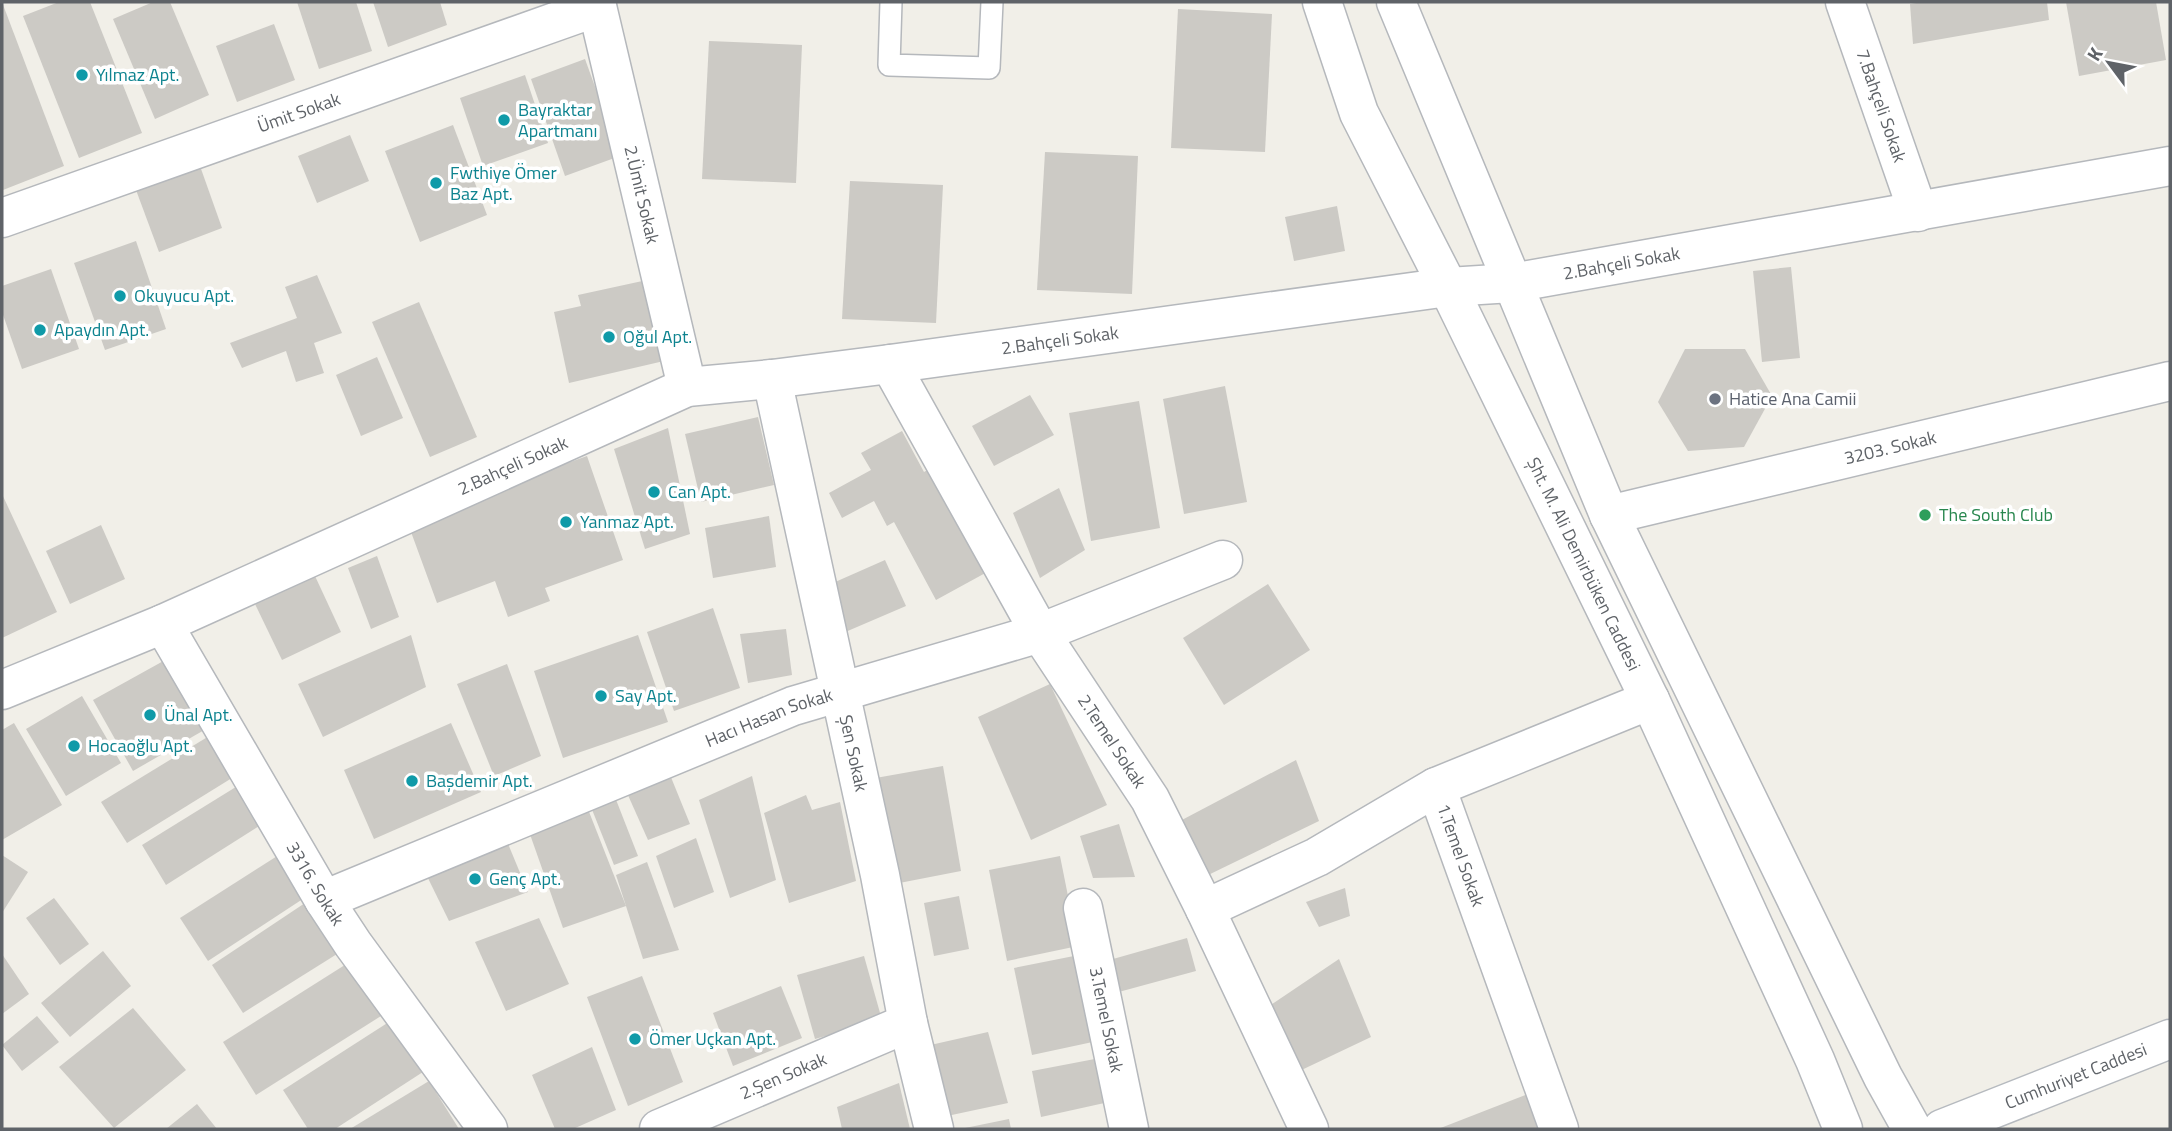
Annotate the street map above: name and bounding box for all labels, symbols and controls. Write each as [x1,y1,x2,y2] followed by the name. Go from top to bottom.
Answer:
[2074,28,2144,98] north arrow
[2079,41,2109,66] text: K
[1849,45,1914,166] street label: 7.Bahçeli Sokak
[96,61,179,88] place label: Yılmaz Apt.
[74,67,90,83] marker: Yılmaz Apt.
[253,85,344,139] street label: Ümit Sokak
[518,96,597,144] place label: Bayraktar Apartmanı
[496,112,512,128] marker: Bayraktar Apartmanı
[617,143,667,247] street label: 2.Ümit Sokak
[450,159,557,207] place label: Fwthiye Ömer Baz Apt.
[428,175,444,191] marker: Fwthiye Ömer Baz Apt.
[1561,239,1682,287] street label: 2.Bahçeli Sokak
[134,282,234,309] place label: Okuyucu Apt.
[112,288,128,304] marker: Okuyucu Apt.
[54,316,149,343] place label: Apaydın Apt.
[999,319,1121,362] street label: 2.Bahçeli Sokak
[32,322,48,338] marker: Apaydın Apt.
[623,323,692,350] place label: Oğul Apt.
[601,329,617,345] marker: Oğul Apt.
[1729,385,1856,412] place label: Hatice Ana Camii
[1707,391,1723,407] marker: Hatice Ana Camii
[1841,423,1939,471] street label: 3203. Sokak
[453,428,572,502] street label: 2.Bahçeli Sokak
[1520,453,1648,675] street label: Şht. M. Ali Demirbüken Caddesi
[668,478,731,505] place label: Can Apt.
[646,484,662,500] marker: Can Apt.
[1939,501,2053,528] place label: The South Club
[1917,507,1933,523] marker: The South Club
[580,508,674,535] place label: Yanmaz Apt.
[558,514,574,530] marker: Yanmaz Apt.
[701,681,836,754] street label: Hacı Hasan Sokak
[615,682,677,709] place label: Say Apt.
[593,688,609,704] marker: Say Apt.
[1071,689,1153,794] street label: 2.Temel Sokak
[164,701,233,728] place label: Ünal Apt.
[142,707,158,723] marker: Ünal Apt.
[832,712,876,794] street label: Şen Sokak
[88,732,193,759] place label: Hocaoğlu Apt.
[66,738,82,754] marker: Hocaoğlu Apt.
[426,767,533,794] place label: Başdemir Apt.
[404,773,420,789] marker: Başdemir Apt.
[1430,800,1492,911] street label: 1.Temel Sokak
[280,836,351,931] street label: 3316. Sokak
[489,865,561,892] place label: Genç Apt.
[467,871,483,887] marker: Genç Apt.
[1083,964,1131,1075] street label: 3.Temel Sokak
[649,1025,776,1052] place label: Ömer Uçkan Apt.
[627,1031,643,1047] marker: Ömer Uçkan Apt.
[2001,1035,2151,1116] street label: Cumhuriyet Caddesi
[735,1045,831,1106] street label: 2.Şen Sokak

